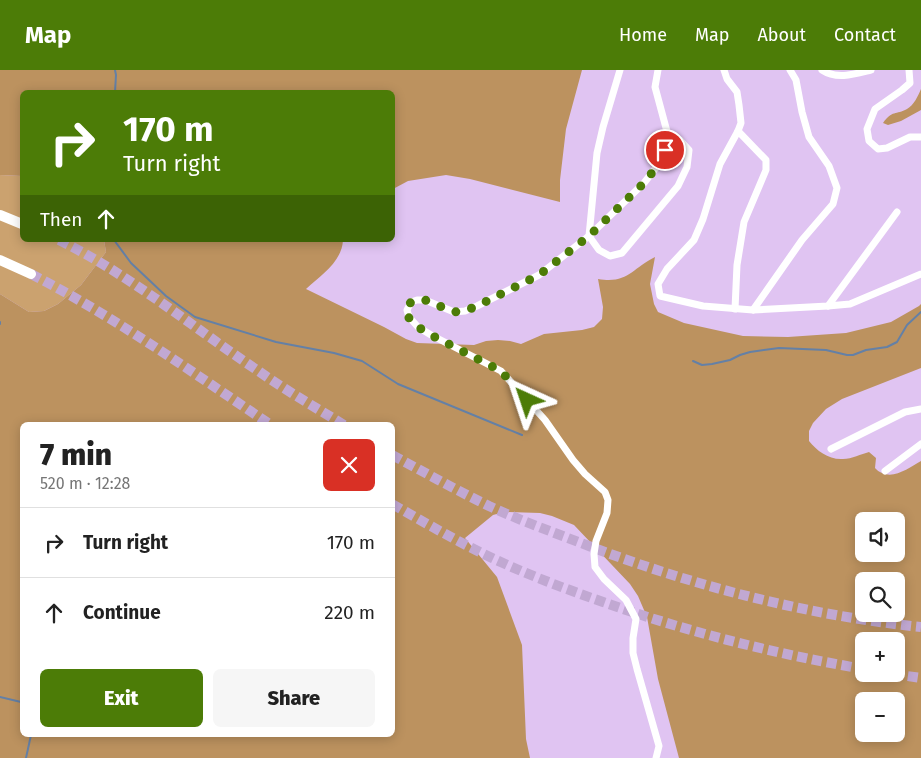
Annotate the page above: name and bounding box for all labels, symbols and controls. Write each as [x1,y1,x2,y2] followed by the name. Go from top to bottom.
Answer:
[25,21,71,49] text: Map
[619,24,667,46] text: Home
[695,24,729,46] text: Map
[757,24,806,46] text: About
[834,24,896,46] text: Contact
[123,108,214,150] text: 170 m
[40,110,105,175] icon: right
[644,129,686,171] pin
[651,136,679,164] icon: arrive
[123,150,220,177] text: Turn right
[92,205,120,233] icon: ahead
[40,208,82,231] text: Then
[500,373,552,425] position arrow
[40,437,112,473] text: 7 min
[323,439,375,491] button: close
[40,474,130,493] text: 520 m · 12:28
[855,512,905,742] map controls
[855,512,905,562] button: sound
[40,529,68,557] icon: right
[83,531,168,554] text: Turn right
[327,531,375,554] text: 170 m
[855,572,905,622] button: search
[40,599,68,627] icon: ahead
[83,601,161,624] text: Continue
[324,601,375,624] text: 220 m
[855,632,905,682] button: +
[40,669,203,727] button: Exit
[213,669,375,727] button: Share
[855,692,905,742] button: −

